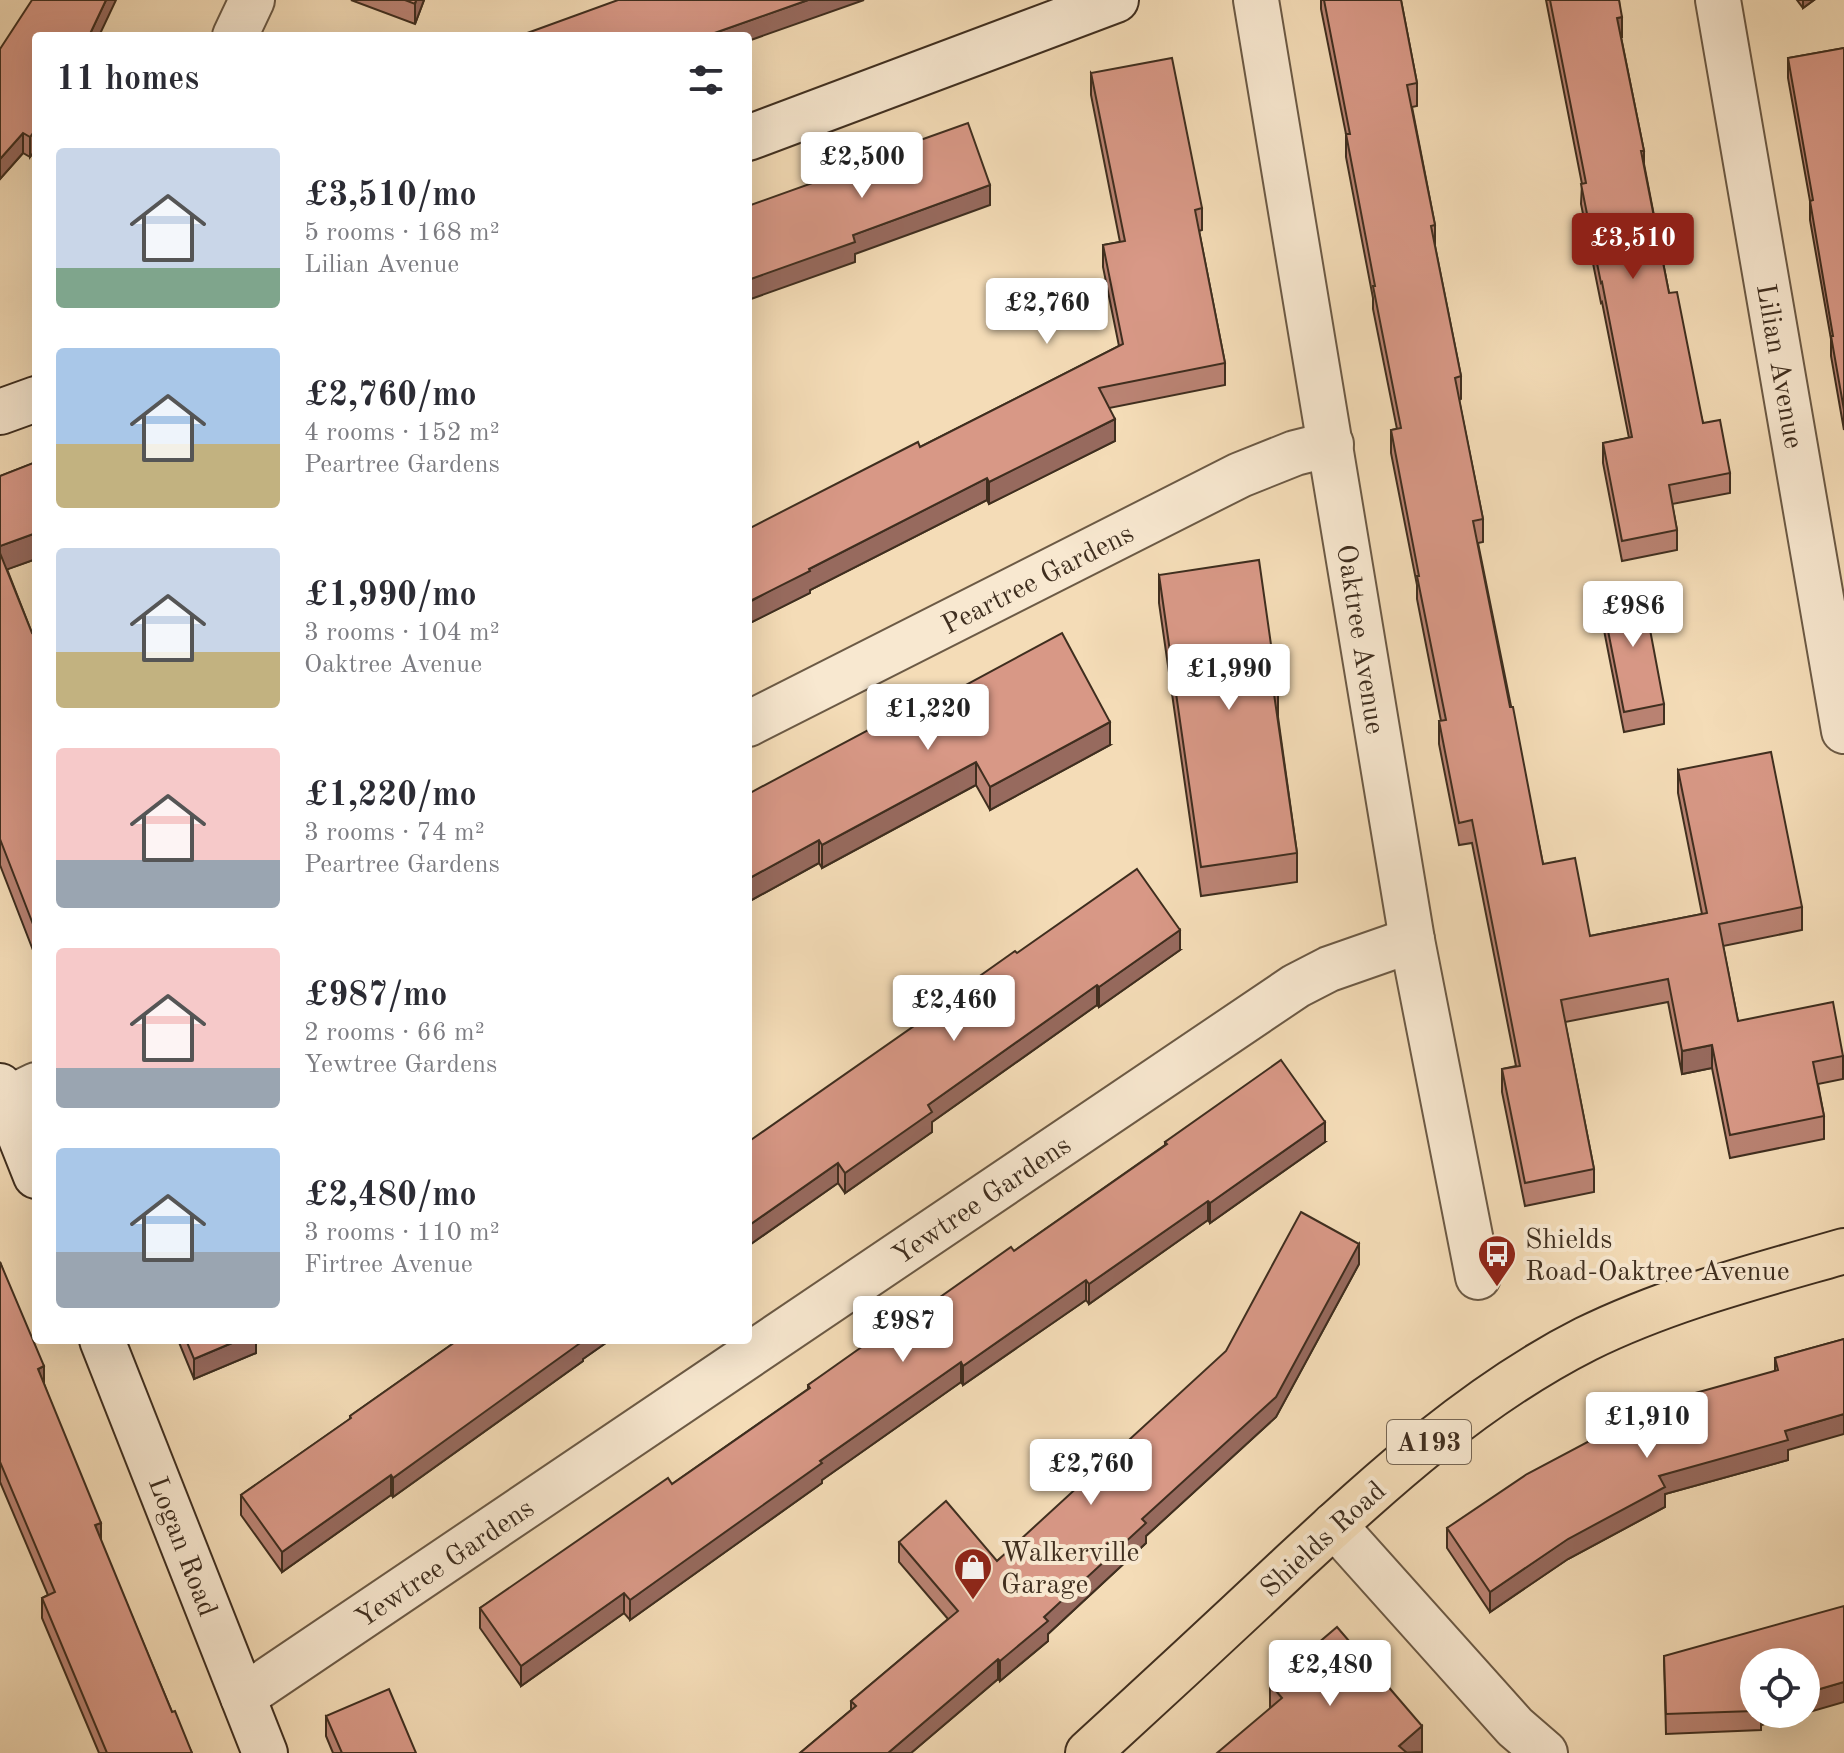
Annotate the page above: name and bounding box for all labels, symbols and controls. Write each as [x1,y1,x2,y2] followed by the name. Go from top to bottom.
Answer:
[684,58,728,102] icon: filters
[56,63,199,97] text: 11 homes
[797,132,927,200] pin: £2,500
[819,145,905,171] text: £2,500
[304,179,477,213] text: £3,510/mo
[120,180,216,276] icon: home
[1568,213,1698,281] pin: £3,510
[304,220,500,246] text: 5 rooms · 168 m²
[1590,226,1676,252] text: £3,510
[304,252,459,278] text: Lilian Avenue
[982,278,1112,346] pin: £2,760
[1750,282,1806,451] street label: Lilian Avenue
[1004,291,1090,317] text: £2,760
[304,379,477,413] text: £2,760/mo
[120,380,216,476] icon: home
[304,420,500,446] text: 4 rooms · 152 m²
[304,452,500,478] text: Peartree Gardens
[938,520,1139,641] street label: Peartree Gardens
[1330,543,1388,736] street label: Oaktree Avenue
[304,579,477,613] text: £1,990/mo
[120,580,216,676] icon: home
[1586,581,1680,649] pin: £986
[1601,594,1665,620] text: £986
[304,620,500,646] text: 3 rooms · 104 m²
[1164,644,1294,712] pin: £1,990
[304,652,482,678] text: Oaktree Avenue
[1186,657,1272,683] text: £1,990
[863,684,993,752] pin: £1,220
[885,697,971,723] text: £1,220
[304,779,477,813] text: £1,220/mo
[120,780,216,876] icon: home
[304,820,485,846] text: 3 rooms · 74 m²
[304,852,500,878] text: Peartree Gardens
[889,975,1019,1043] pin: £2,460
[304,979,447,1013] text: £987/mo
[120,980,216,1076] icon: home
[911,988,997,1014] text: £2,460
[304,1020,485,1046] text: 2 rooms · 66 m²
[304,1052,497,1078] text: Yewtree Gardens
[889,1132,1077,1271] street label: Yewtree Gardens
[304,1179,477,1213] text: £2,480/mo
[120,1180,216,1276] icon: home
[304,1220,500,1246] text: 3 rooms · 110 m²
[1525,1227,1790,1287] place label: Shields Road-Oaktree Avenue
[1476,1233,1518,1288] bus stop icon: Shields Road-Oaktree Avenue
[304,1252,473,1278] text: Firtree Avenue
[856,1296,950,1364] pin: £987
[871,1309,935,1335] text: £987
[1582,1392,1712,1460] pin: £1,910
[1604,1405,1690,1431] text: £1,910
[1387,1420,1471,1464] road number: A193
[1026,1439,1156,1507] pin: £2,760
[1048,1452,1134,1478] text: £2,760
[142,1473,221,1621] street label: Logan Road
[1256,1477,1392,1603] street label: Shields Road
[352,1495,540,1634] street label: Yewtree Gardens
[1001,1540,1139,1600] place label: Walkerville Garage
[952,1546,994,1601] shop icon: Walkerville Garage
[1265,1640,1395,1708] pin: £2,480
[1740,1648,1820,1728] map controls
[1740,1648,1820,1728] button: locate
[1287,1653,1373,1679] text: £2,480

